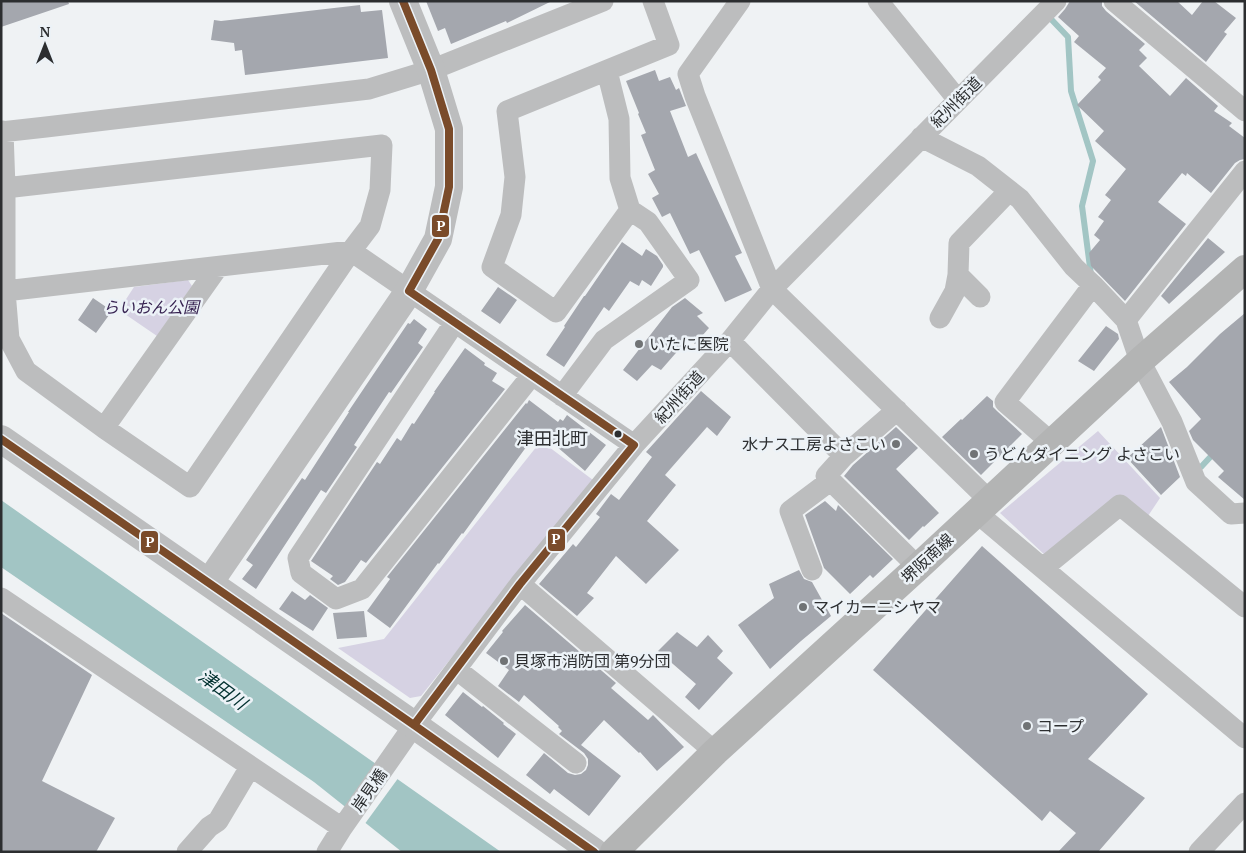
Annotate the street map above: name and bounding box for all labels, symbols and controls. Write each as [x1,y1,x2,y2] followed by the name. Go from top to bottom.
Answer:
[20,20,70,70] north arrow
[40,22,51,41] text: N
[926,72,986,132] street label: 紀州街道
[431,214,450,238] line badge: P
[437,216,446,235] text: P
[103,296,201,318] park label: らいおん公園
[649,333,729,355] place label: いたに医院
[633,338,645,350] marker: いたに医院
[649,366,709,428] street label: 紀州街道
[516,426,588,450] district label: 津田北町
[613,429,623,439] unlabelled marker
[742,433,886,455] place label: 水ナス工房よさこい
[890,438,902,450] marker: 水ナス工房よさこい
[984,443,1180,465] place label: うどんダイニング よさこい
[968,448,980,460] marker: うどんダイニング よさこい
[547,528,566,552] line badge: P
[896,528,958,588] street label: 堺阪南線
[552,529,561,548] text: P
[140,530,159,554] line badge: P
[146,532,155,551] text: P
[813,596,941,618] place label: マイカーニシヤマ
[797,601,809,613] marker: マイカーニシヤマ
[514,650,670,672] place label: 貝塚市消防団 第9分団
[498,655,510,667] marker: 貝塚市消防団 第9分団
[194,663,254,716] water label: 津田川
[1037,715,1084,737] place label: コープ
[1021,720,1033,732] marker: コープ
[346,764,392,816] street label: 岸見橋

